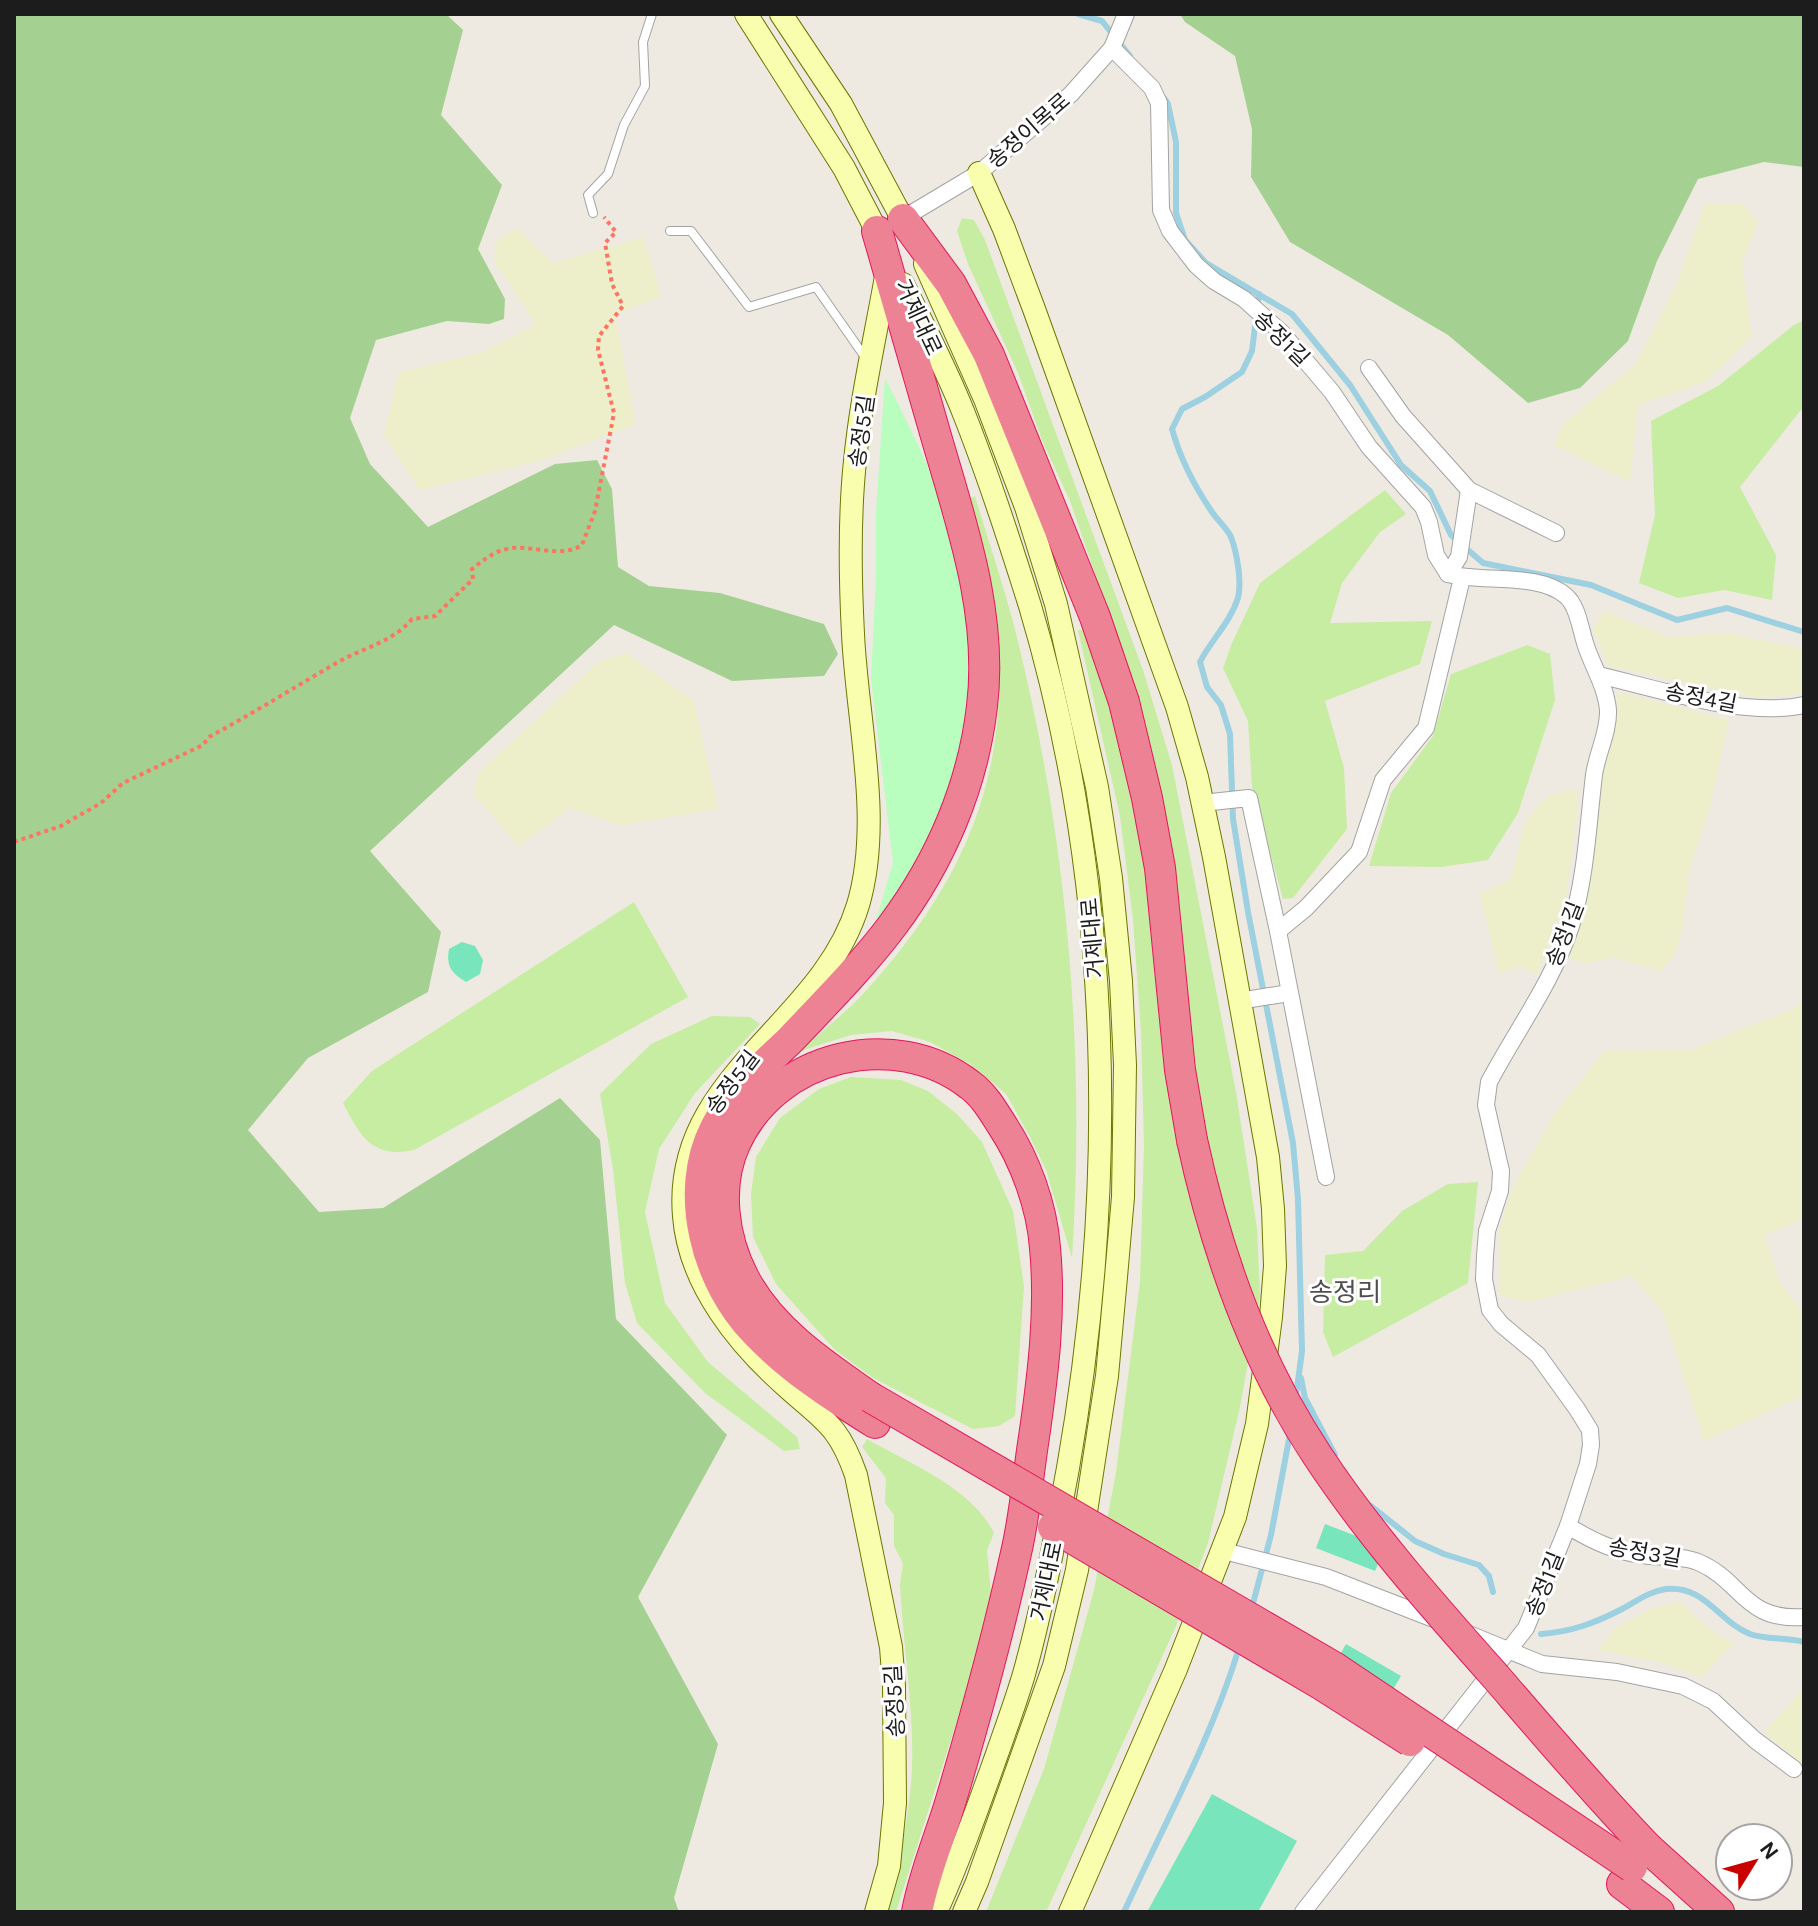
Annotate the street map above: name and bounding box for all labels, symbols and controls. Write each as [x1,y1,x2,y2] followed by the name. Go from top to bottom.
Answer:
[982,88,1075,174] street label: 송정이목로
[889,275,947,360] street label: 거제대로
[1248,305,1315,372] street label: 송정1길
[844,393,880,469] street label: 송정5길
[1662,678,1739,718] street label: 송정4길
[1077,896,1109,979] street label: 거제대로
[1541,898,1589,971] street label: 송정1길
[700,1046,765,1120] street label: 송정5길
[1309,1277,1381,1308] district label: 송정리
[1606,1534,1683,1572] street label: 송정3길
[1026,1539,1068,1624] street label: 거제대로
[1520,1548,1570,1621] street label: 송정1길
[880,1664,910,1738] street label: 송정5길
[1714,1822,1794,1902] north arrow
[1754,1836,1784,1865] text: N

